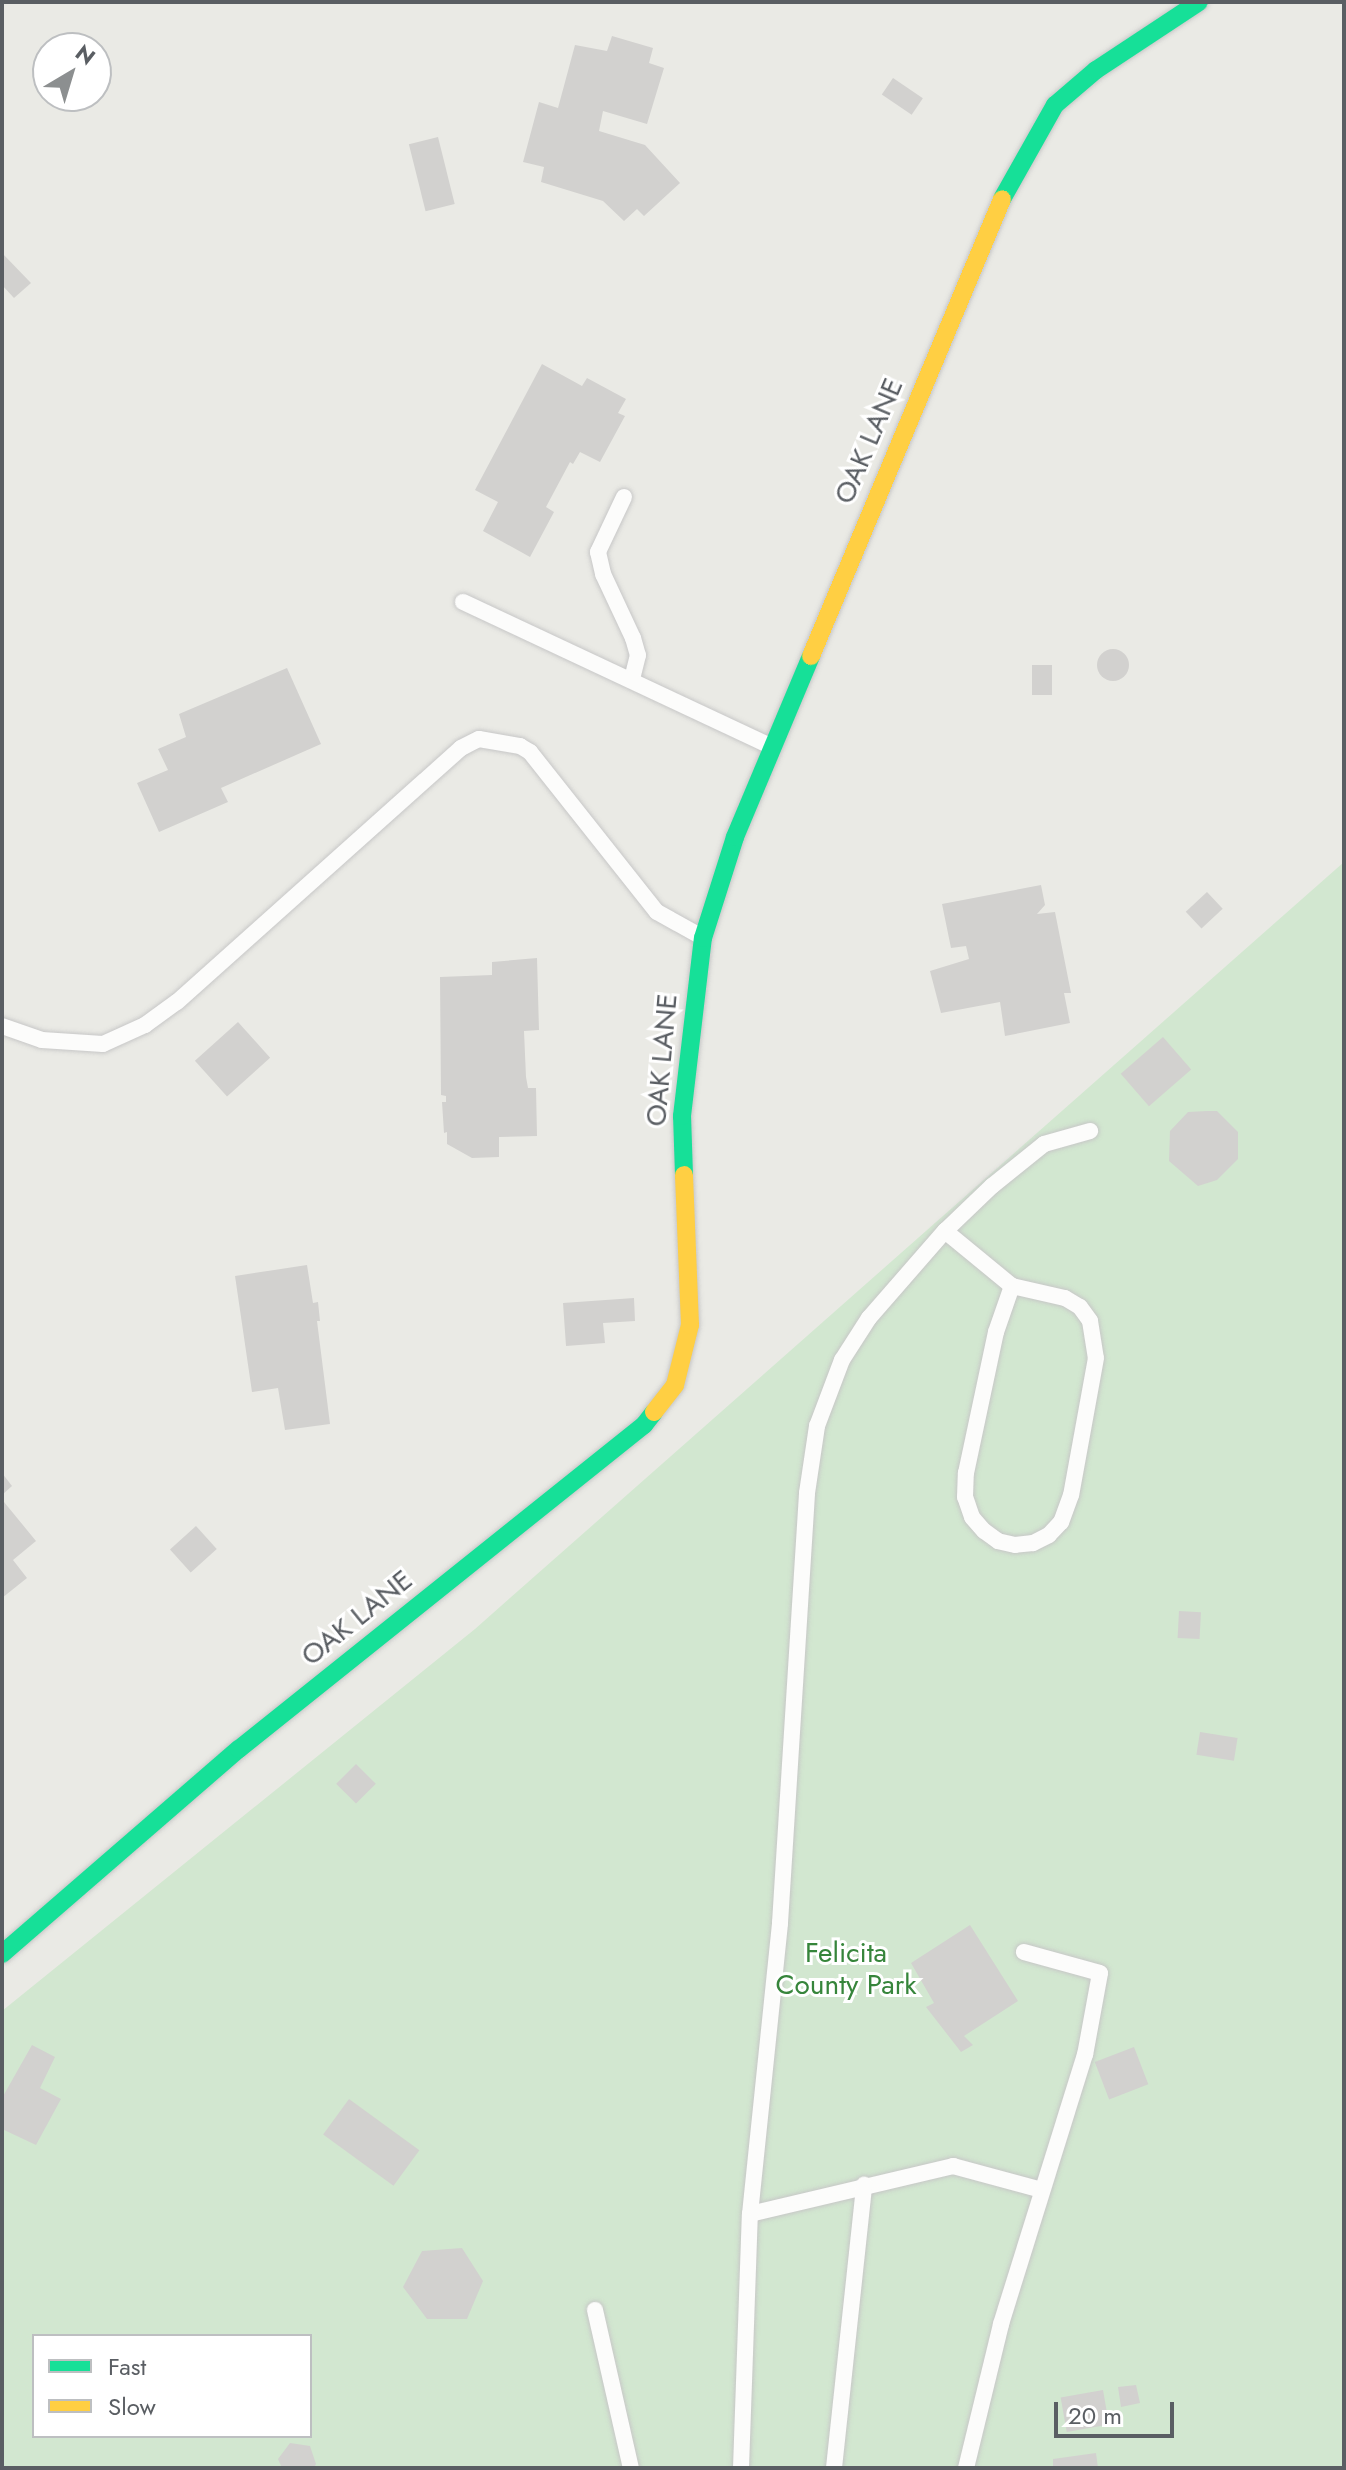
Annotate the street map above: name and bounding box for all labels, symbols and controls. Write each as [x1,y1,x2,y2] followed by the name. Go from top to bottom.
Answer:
[32,32,112,112] north arrow
[69,37,102,73] text: N
[828,373,910,509] street label: OAK LANE
[639,992,685,1128] street label: OAK LANE
[295,1563,419,1673] street label: OAK LANE
[775,1936,917,2002] park label: Felicita County Park
[32,2334,312,2438] legend
[108,2349,146,2384] text: Fast
[1058,2386,1178,2436] scale bar
[108,2389,156,2424] text: Slow
[1068,2398,1122,2433] text: 20 m

